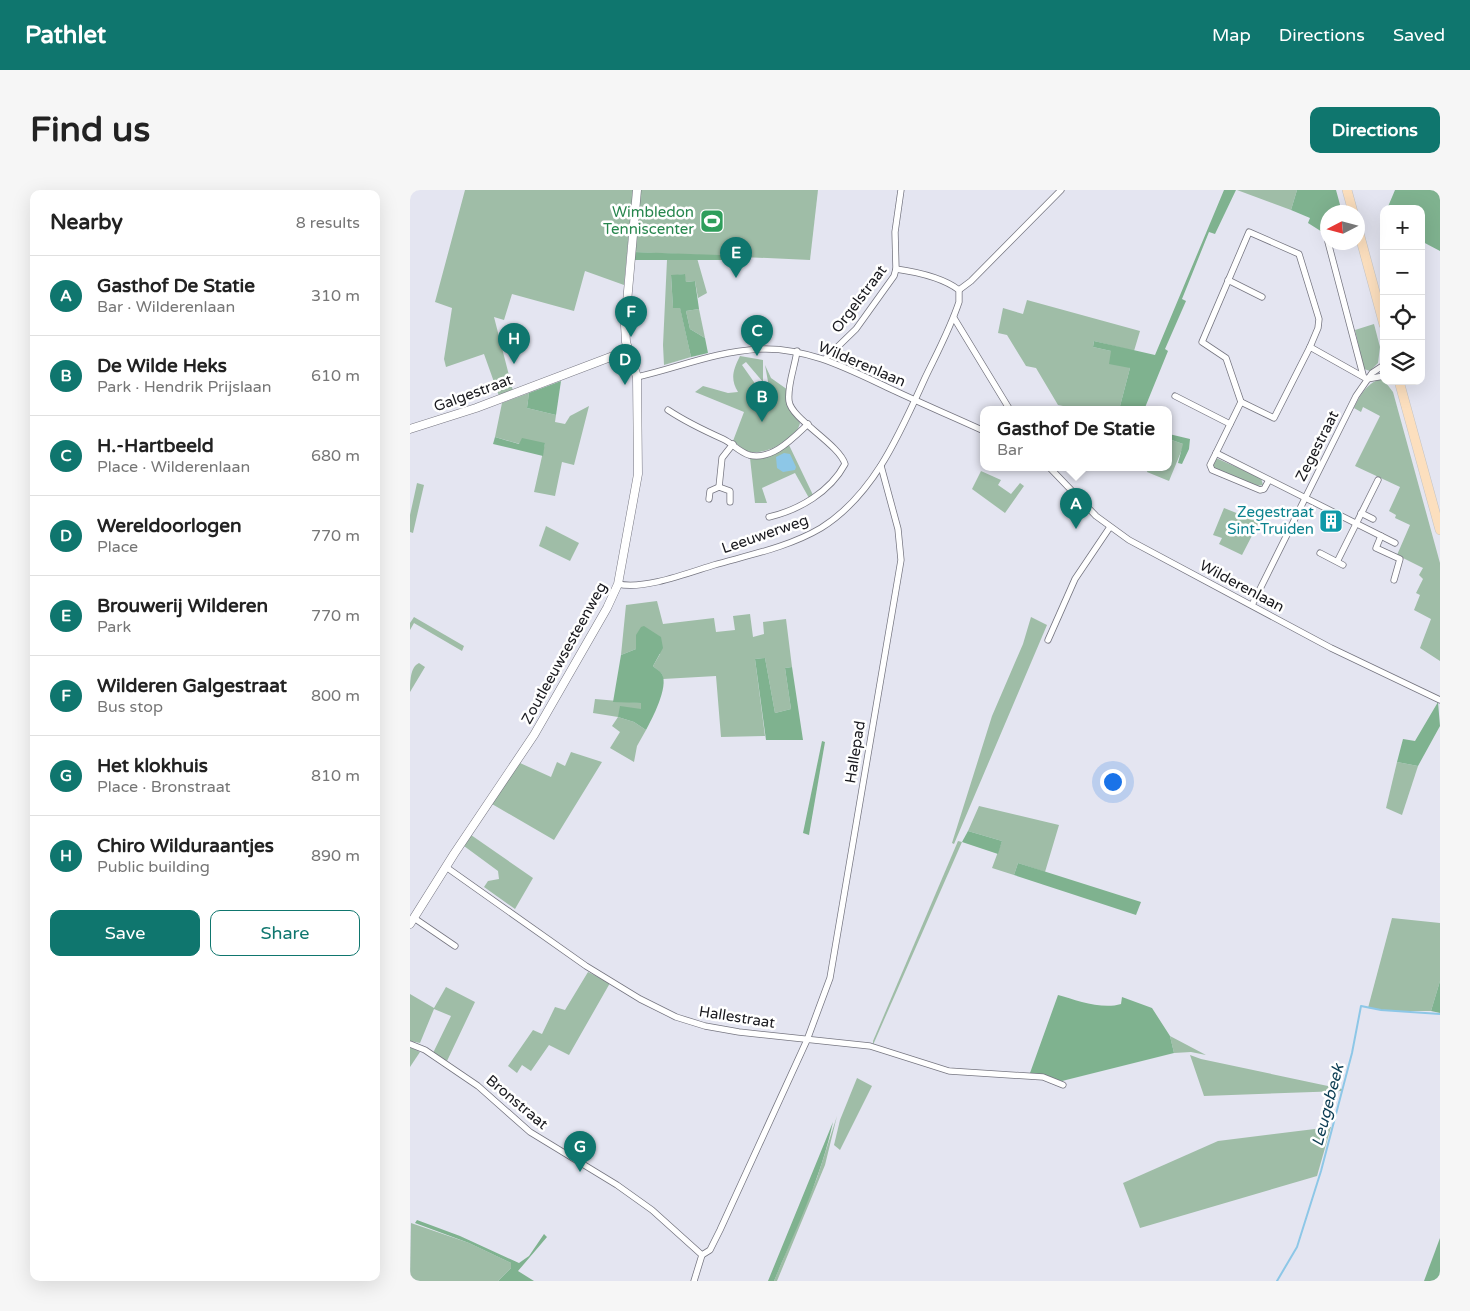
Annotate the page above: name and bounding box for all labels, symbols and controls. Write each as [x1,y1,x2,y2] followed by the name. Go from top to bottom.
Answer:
[25,21,106,50] text: Pathlet
[1212,24,1251,46] text: Map
[1279,24,1365,46] text: Directions
[1393,24,1445,46] text: Saved
[1310,107,1440,153] button: Directions
[30,109,150,151] text: Find us
[603,203,694,238] place label: Wimbledon Tenniscenter
[1320,205,1365,250] north arrow
[1380,205,1425,385] map controls
[1380,205,1425,250] button: +
[699,208,725,234] sports icon: Wimbledon Tenniscenter
[50,210,123,235] text: Nearby
[296,213,360,233] text: 8 results
[720,237,752,278] pin: E
[1380,250,1425,295] button: −
[828,261,891,336] street label: Orgelstraat
[97,275,255,297] text: Gasthof De Statie
[60,286,72,306] text: A
[311,286,360,306] text: 310 m
[1380,295,1425,340] button: locate
[615,296,647,337] pin: F
[97,297,235,317] text: Bar · Wilderenlaan
[741,315,773,356] pin: C
[498,323,530,364] pin: H
[816,337,908,391] street label: Wilderenlaan
[1380,340,1425,385] button: layers
[609,344,641,385] pin: D
[97,355,227,377] text: De Wilde Heks
[60,366,72,386] text: B
[311,366,360,386] text: 610 m
[431,370,515,416] street label: Galgestraat
[97,377,272,397] text: Park · Hendrik Prijslaan
[746,381,778,422] pin: B
[980,406,1172,471] popup
[1291,407,1343,484] street label: Zegestraat
[997,418,1155,440] text: Gasthof De Statie
[97,435,214,457] text: H.-Hartbeeld
[997,440,1023,460] text: Bar
[60,446,72,466] text: C
[311,446,360,466] text: 680 m
[97,457,250,477] text: Place · Wilderenlaan
[1060,488,1092,529] pin: A
[1227,503,1314,538] place label: Zegestraat Sint-Truiden
[1318,508,1344,534] building icon: Zegestraat Sint-Truiden
[719,511,811,557] street label: Leeuwerweg
[97,515,242,537] text: Wereldoorlogen
[60,526,72,546] text: D
[311,526,360,546] text: 770 m
[97,537,138,557] text: Place
[1197,556,1287,616] street label: Wilderenlaan
[517,579,611,727] street label: Zoutleeuwsesteenweg
[97,595,268,617] text: Brouwerij Wilderen
[61,606,71,626] text: E
[311,606,360,626] text: 770 m
[97,617,131,637] text: Park
[97,675,287,697] text: Wilderen Galgestraat
[61,686,71,706] text: F
[311,686,360,706] text: 800 m
[97,697,163,717] text: Bus stop
[841,719,869,785] street label: Hallepad
[97,755,208,777] text: Het klokhuis
[60,766,72,786] text: G
[311,766,360,786] text: 810 m
[1100,769,1126,795] your location
[97,777,231,797] text: Place · Bronstraat
[97,835,274,857] text: Chiro Wilduraantjes
[60,846,72,866] text: H
[311,846,360,866] text: 890 m
[97,857,210,877] text: Public building
[50,910,200,956] button: Save
[210,910,360,956] button: Share
[698,1002,777,1032] street label: Hallestraat
[1307,1061,1349,1148] water label: Leugebeek
[482,1071,552,1133] street label: Bronstraat
[564,1131,596,1172] pin: G

